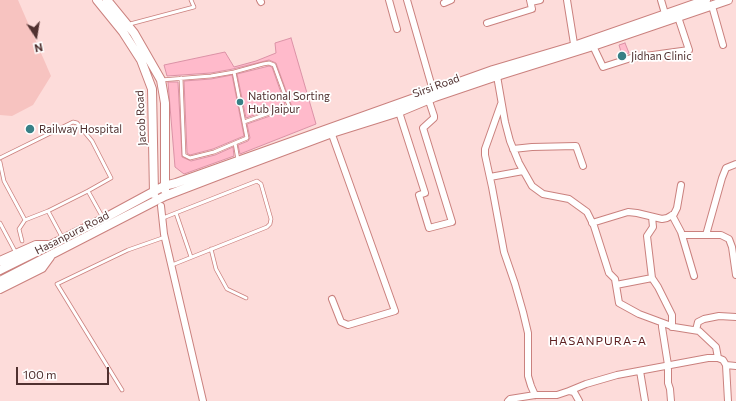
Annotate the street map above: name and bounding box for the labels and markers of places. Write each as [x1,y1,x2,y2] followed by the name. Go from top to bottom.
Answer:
[631,49,692,63] place label: Jidhan Clinic
[616,50,628,62] marker: Jidhan Clinic
[248,89,330,115] place label: National Sorting Hub Jaipur
[235,97,245,107] marker: National Sorting Hub Jaipur
[39,122,122,136] place label: Railway Hospital
[24,123,36,135] marker: Railway Hospital

